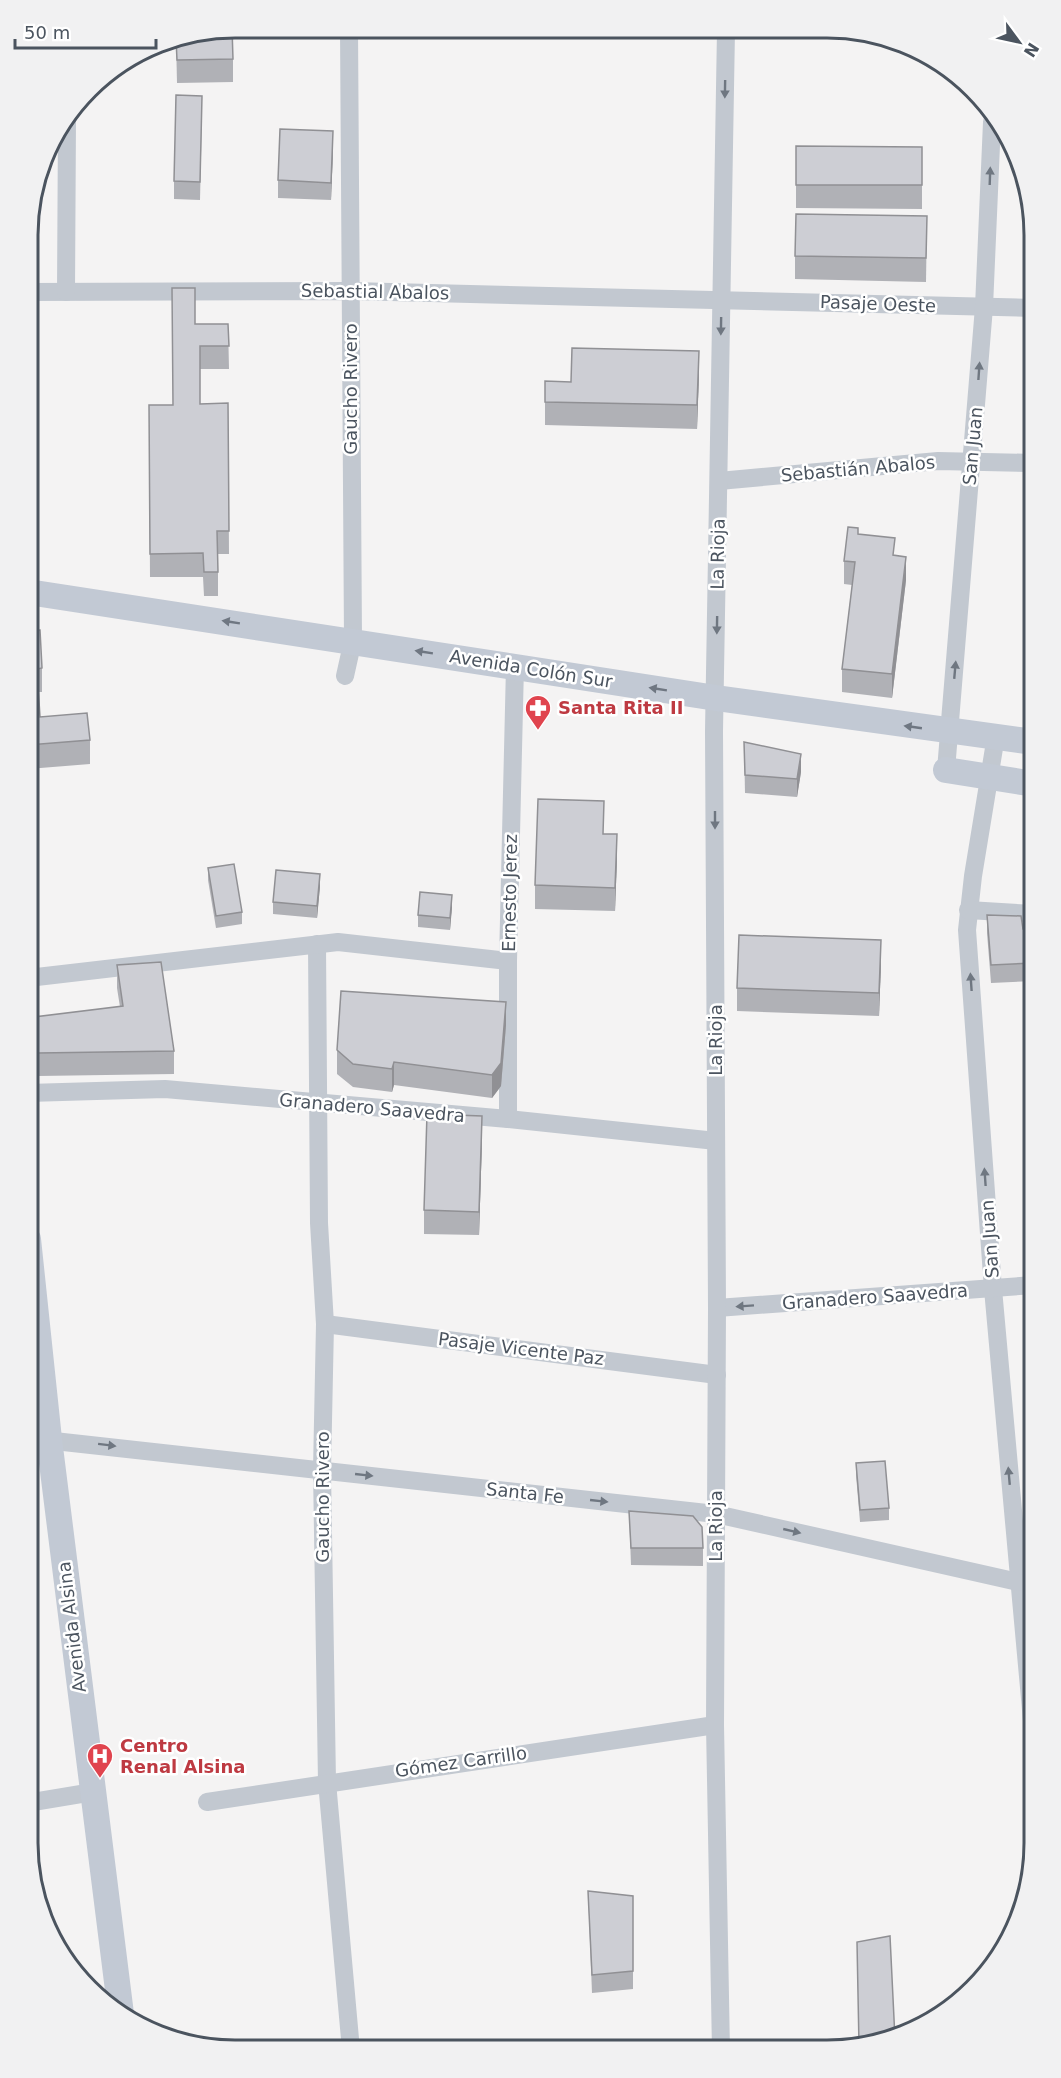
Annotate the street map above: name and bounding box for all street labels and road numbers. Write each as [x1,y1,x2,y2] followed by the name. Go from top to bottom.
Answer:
[301,280,449,303] street label: Sebastial Abalos
[820,291,936,316] street label: Pasaje Oeste
[340,323,361,455] street label: Gaucho Rivero
[959,406,986,486] street label: San Juan
[780,451,936,486] street label: Sebastián Abalos
[706,518,729,590] street label: La Rioja
[448,645,615,692] street label: Avenida Colón Sur
[498,834,521,952] street label: Ernesto Jerez
[705,1004,726,1076] street label: La Rioja
[278,1089,466,1126] street label: Granadero Saavedra
[976,1199,1003,1279] street label: San Juan
[781,1280,969,1313] street label: Granadero Saavedra
[437,1328,605,1369] street label: Pasaje Vicente Paz
[312,1431,333,1563] street label: Gaucho Rivero
[485,1478,565,1507] street label: Santa Fe
[705,1490,726,1562] street label: La Rioja
[53,1560,90,1694] street label: Avenida Alsina
[394,1742,528,1781] street label: Gómez Carrillo

